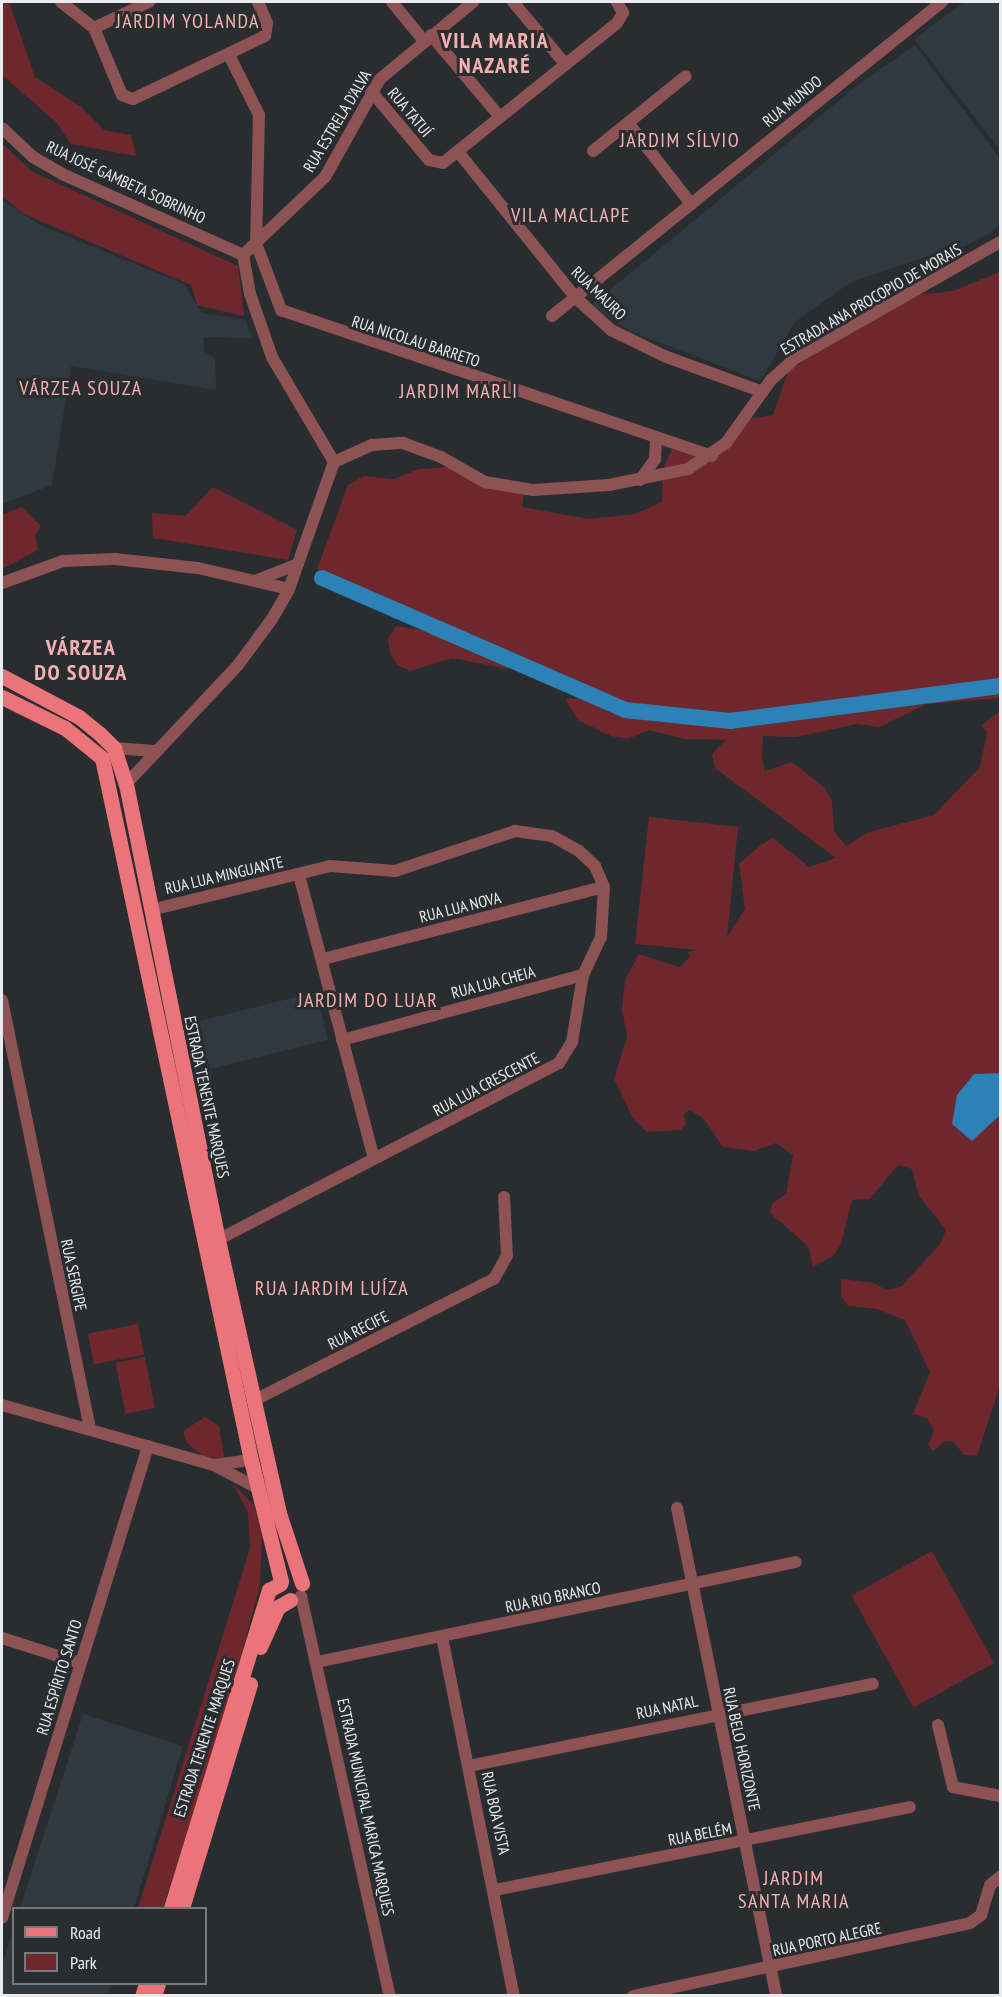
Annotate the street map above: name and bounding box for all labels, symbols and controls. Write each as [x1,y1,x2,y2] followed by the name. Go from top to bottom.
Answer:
[116,9,260,33] district label: JARDIM YOLANDA
[440,27,550,78] district label: VILA MARIA NAZARÉ
[299,66,375,176] street label: RUA ESTRELA D'ALVA
[758,71,826,131] street label: RUA MUNDO
[384,83,436,141] street label: RUA TATUÍ
[620,128,740,152] district label: JARDIM SÍLVIO
[43,136,209,228] street label: RUA JOSÉ GAMBETA SOBRINHO
[511,203,631,227] district label: VILA MACLAPE
[777,239,965,359] street label: ESTRADA ANA PROCOPIO DE MORAIS
[567,262,631,324] street label: RUA MAURO
[349,311,483,371] street label: RUA NICOLAU BARRETO
[19,376,143,400] district label: VÁRZEA SOUZA
[400,379,518,403] district label: JARDIM MARLI
[34,634,128,686] district label: VÁRZEA DO SOUZA
[162,852,286,898] street label: RUA LUA MINGUANTE
[417,887,503,927] street label: RUA LUA NOVA
[449,961,537,1003] street label: RUA LUA CHEIA
[298,988,438,1012] district label: JARDIM DO LUAR
[180,1014,234,1180] street label: ESTRADA TENENTE MARQUES
[429,1048,543,1120] street label: RUA LUA CRESCENTE
[57,1237,91,1313] street label: RUA SERGIPE
[254,1276,410,1300] district label: RUA JARDIM LUÍZA
[324,1306,392,1354] street label: RUA RECIFE
[503,1577,603,1617] street label: RUA RIO BRANCO
[32,1617,86,1737] street label: RUA ESPÍRITO SANTO
[169,1656,239,1820] street label: ESTRADA TENENTE MARQUES
[719,1685,765,1813] street label: RUA BELO HORIZONTE
[634,1691,700,1723] street label: RUA NATAL
[333,1696,399,1918] street label: ESTRADA MUNICIPAL MARICA MARQUES
[478,1769,514,1857] street label: RUA BOA VISTA
[666,1818,734,1850] street label: RUA BELÉM
[738,1867,850,1914] district label: JARDIM SANTA MARIA
[12,1907,207,1985] legend
[770,1918,884,1960] street label: RUA PORTO ALEGRE
[70,1921,101,1944] text: Road
[70,1951,97,1974] text: Park

